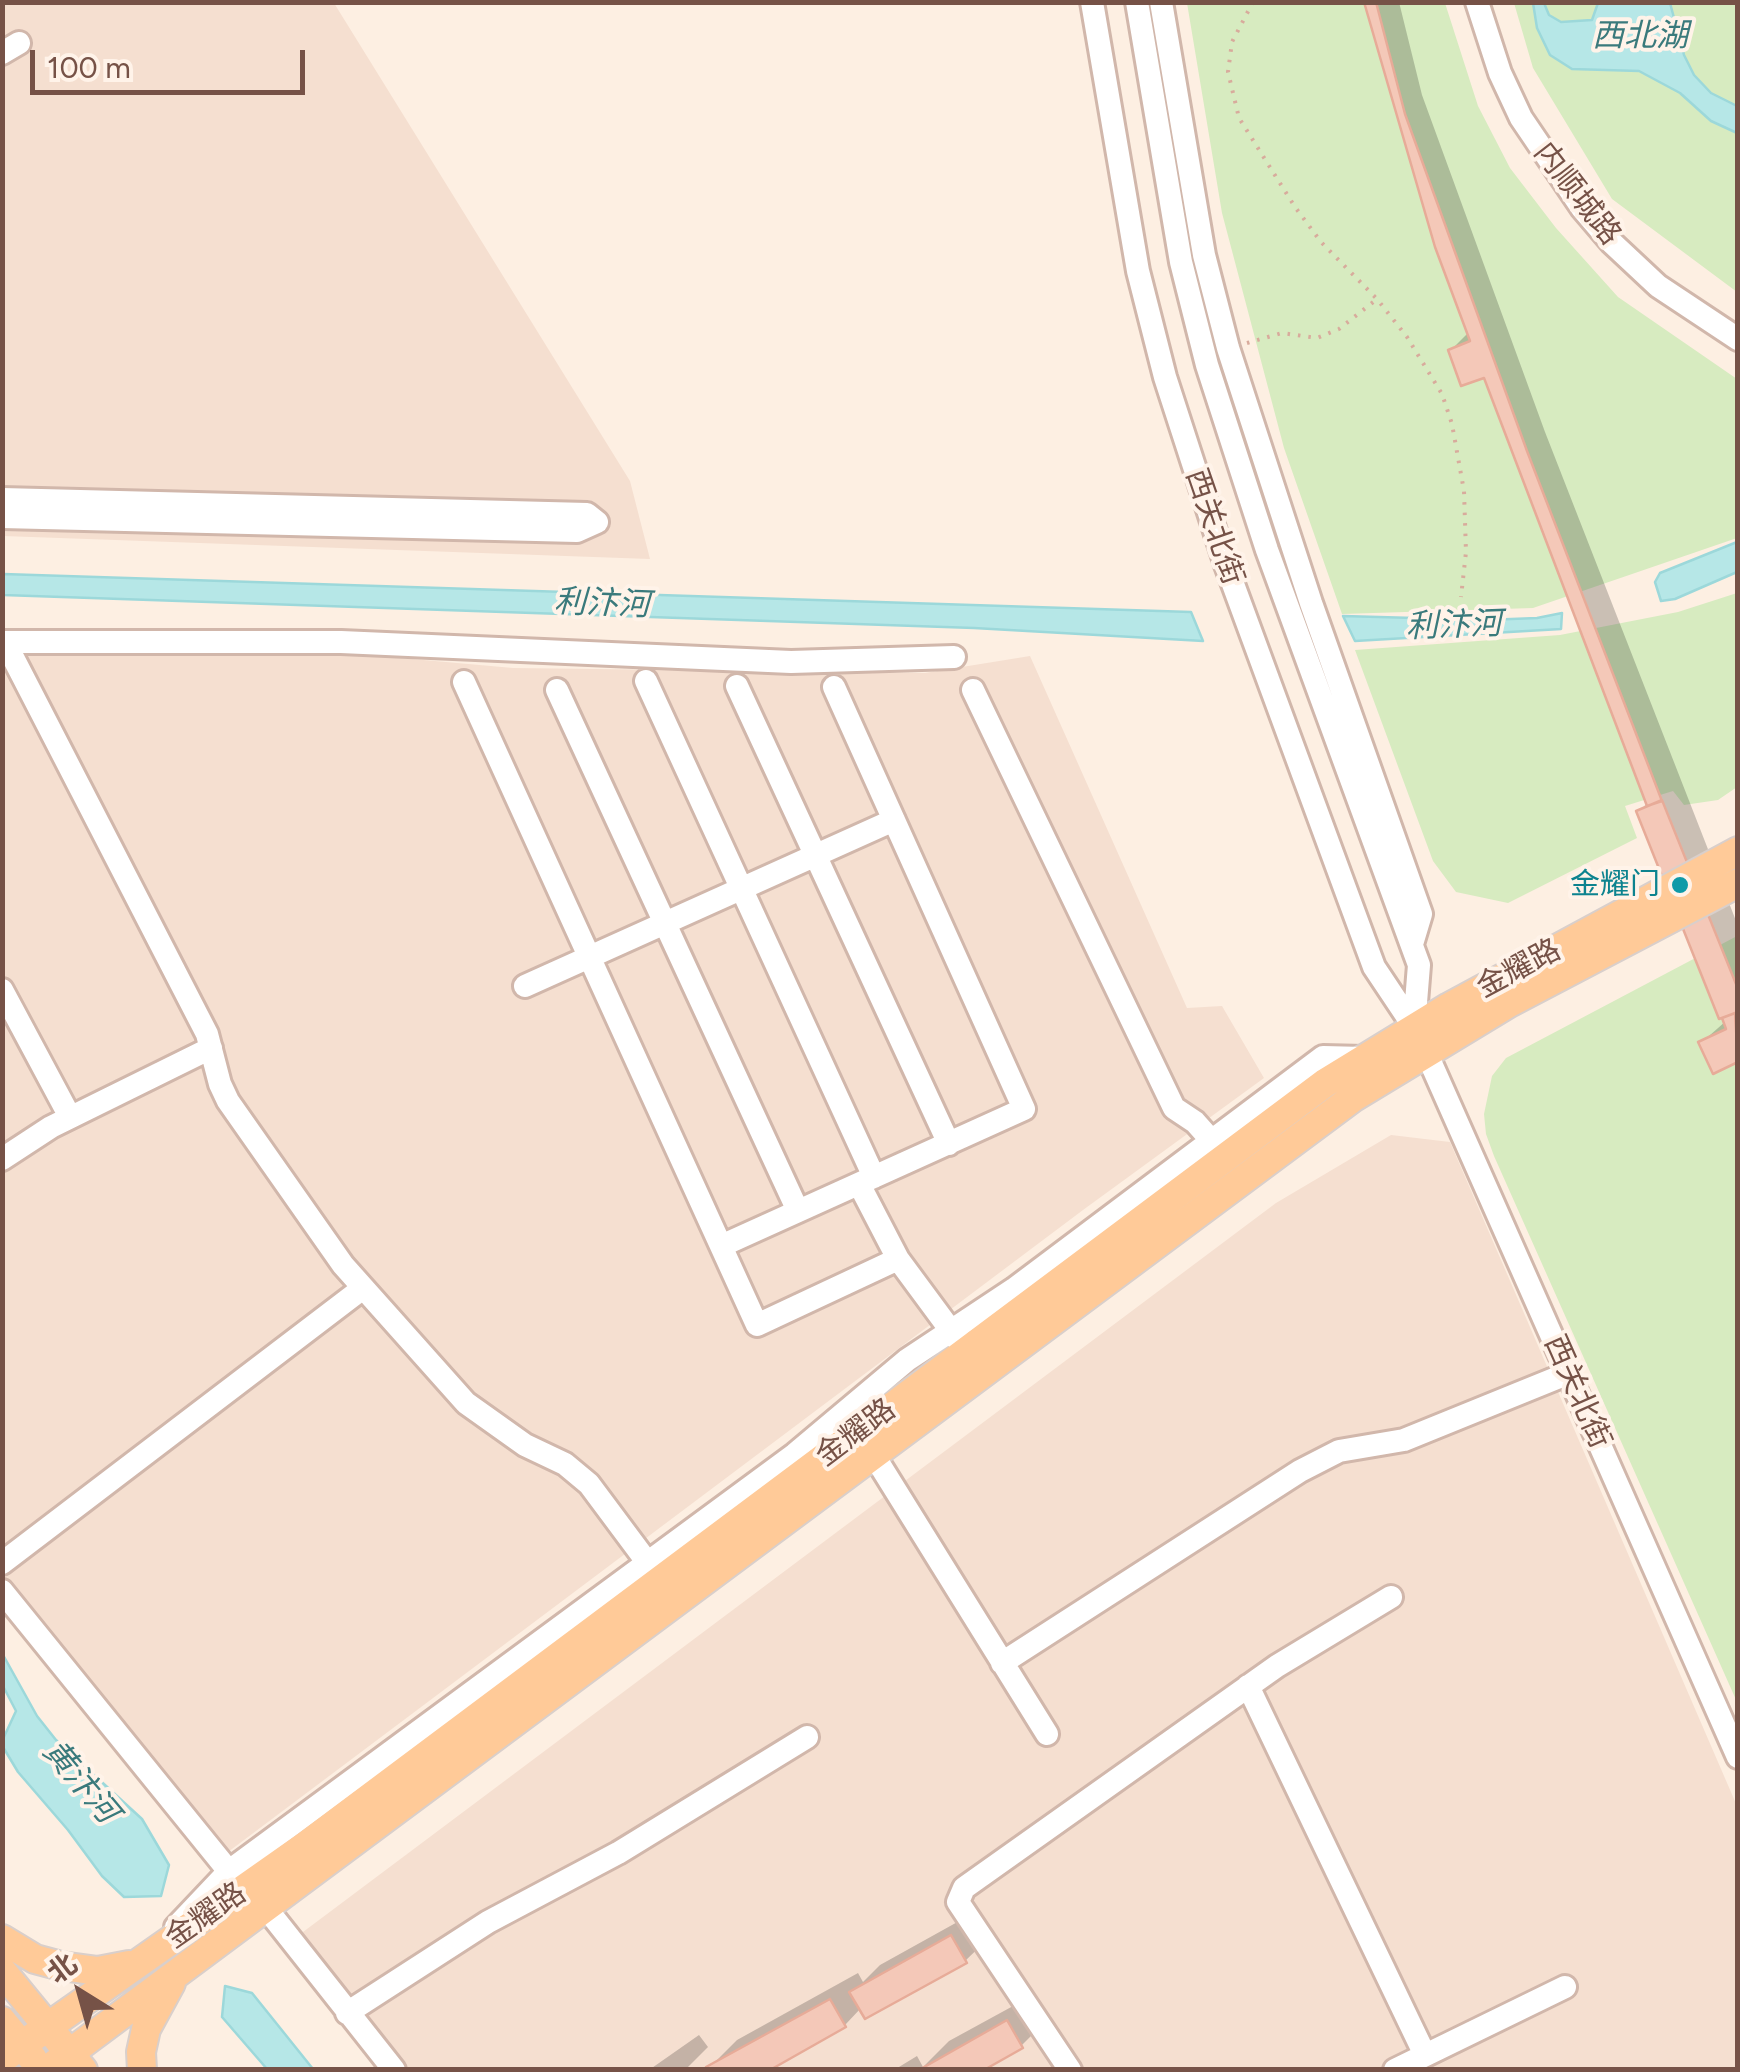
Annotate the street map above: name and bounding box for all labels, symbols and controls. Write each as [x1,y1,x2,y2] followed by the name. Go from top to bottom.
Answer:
[1592,18,1688,56] water label: 西北湖
[35,30,310,92] scale bar
[47,49,131,86] text: 100 m
[1526,136,1628,252] street label: 内顺城路
[1177,464,1251,590] street label: 西关北街
[553,583,651,625] water label: 利汴河
[1405,605,1503,647] water label: 利汴河
[1570,867,1660,903] place label: 金耀门
[1669,874,1691,896] marker: 金耀门
[1471,932,1567,1006] street label: 金耀路
[1536,1330,1618,1454] street label: 西关北街
[809,1392,903,1474] street label: 金耀路
[34,1733,126,1831] water label: 黄汴河
[159,1875,253,1957] street label: 金耀路
[30,1942,130,2042] north arrow
[41,1946,83,1990] text: 北

